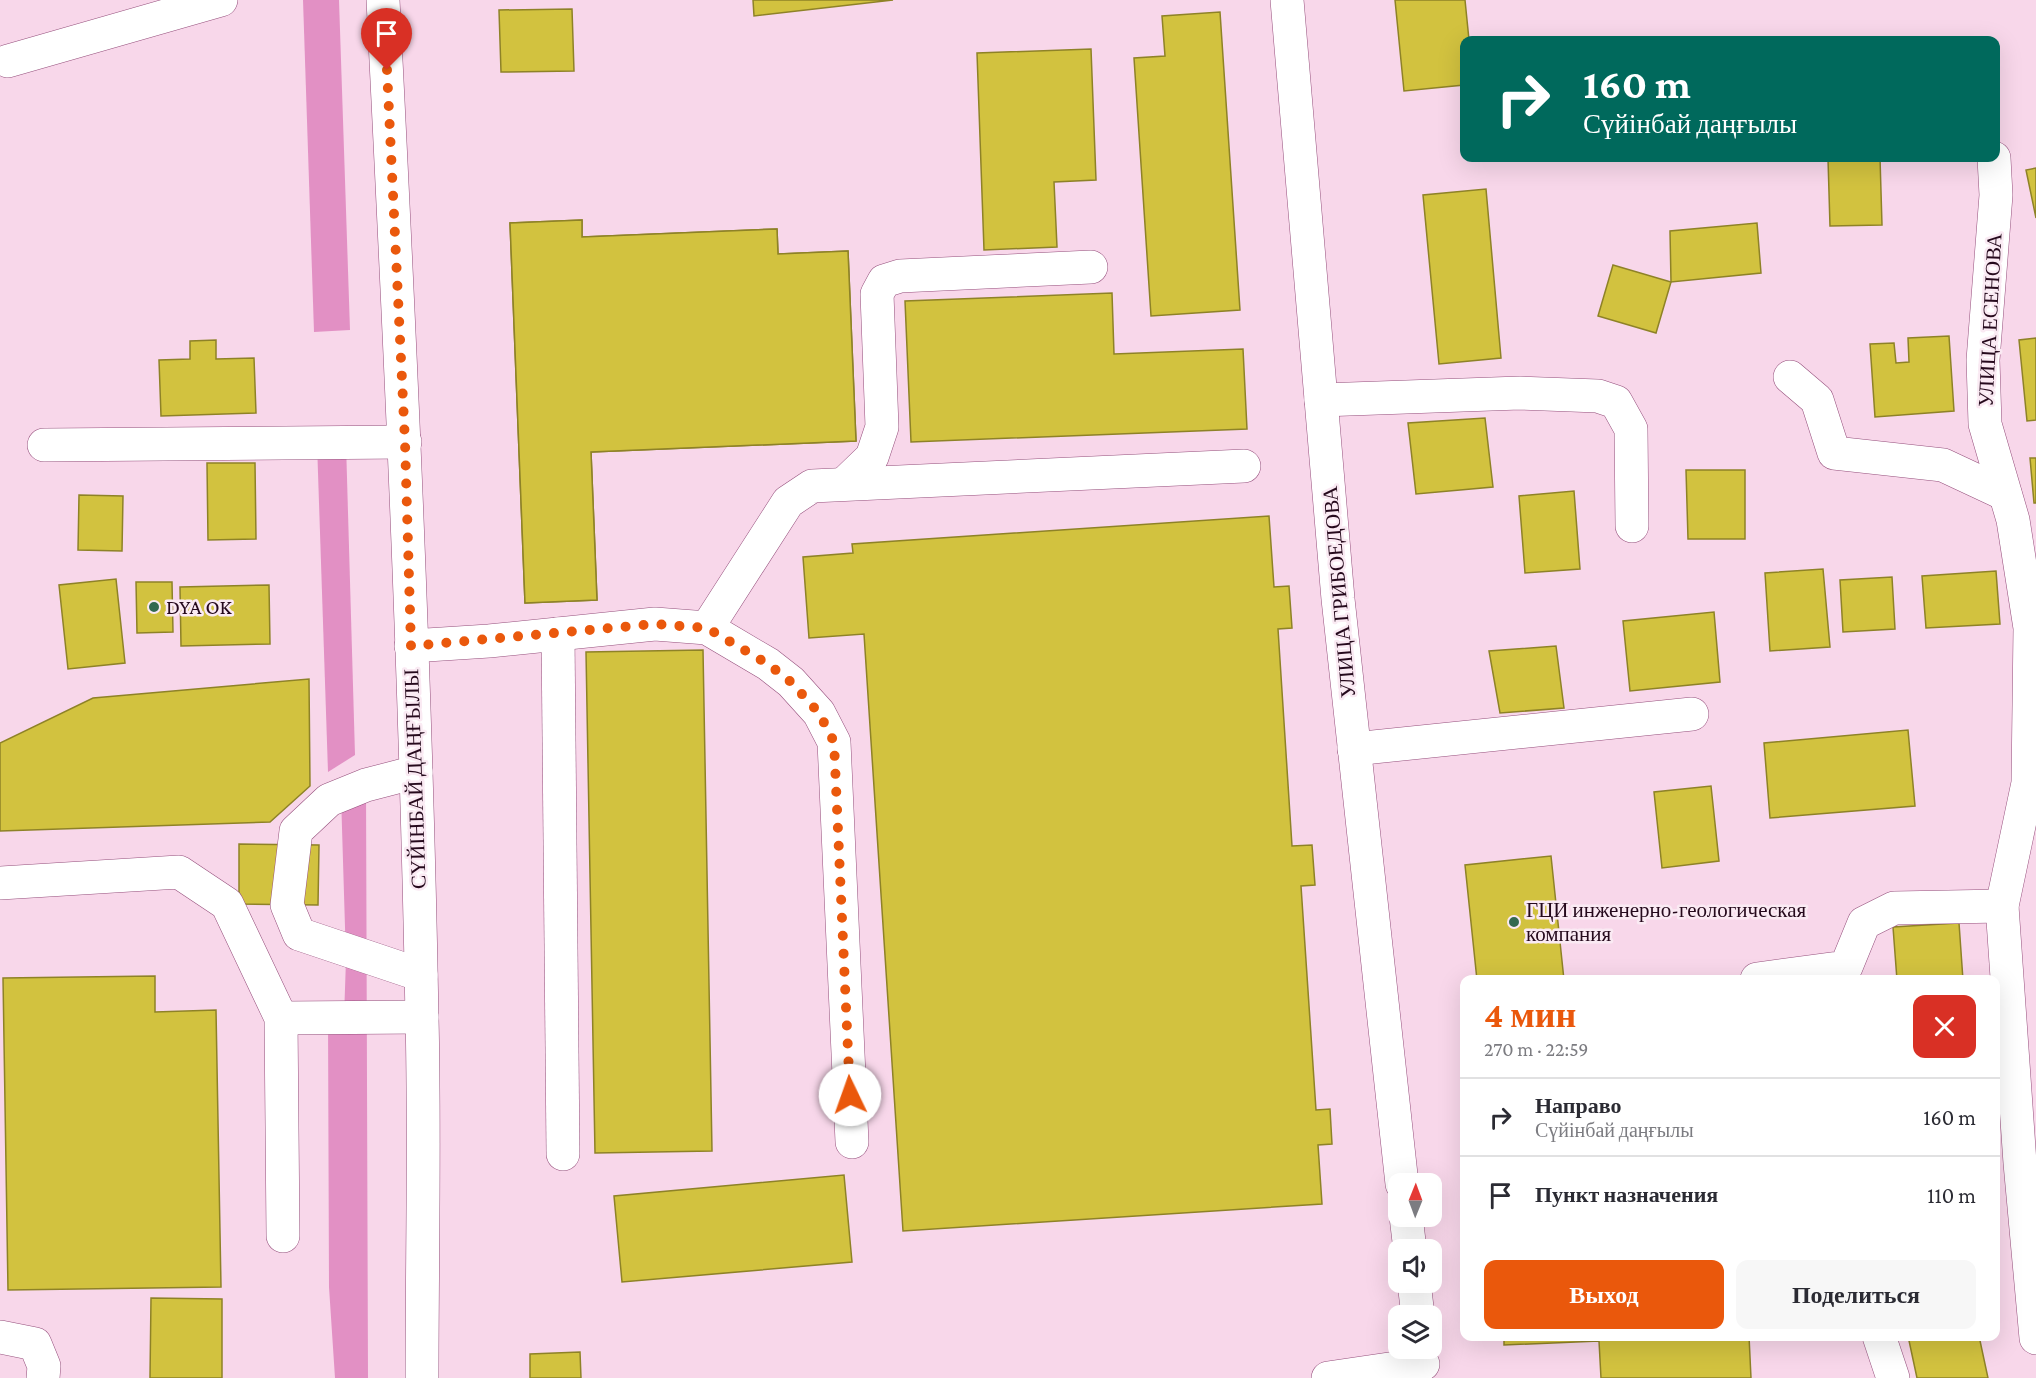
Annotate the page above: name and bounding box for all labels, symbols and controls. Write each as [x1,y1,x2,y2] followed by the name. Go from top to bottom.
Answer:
[361,8,412,70] pin
[370,17,403,50] icon: arrive
[1484,60,1562,138] icon: right
[1583,60,1691,107] text: 160 m
[1583,109,1797,139] text: Сүйінбай даңғылы
[1973,232,2007,408] street label: УЛИЦА ЕСЕНОВА
[1318,484,1360,699] street label: УЛИЦА ГРИБОЕДОВА
[166,595,232,619] place label: DYA OK
[147,600,161,614] marker: DYA OK
[399,669,431,889] street label: СҮЙІНБАЙ ДАҢҒЫЛЫ
[1526,898,1807,946] place label: ГЦИ инженерно-геологическая компания
[1507,915,1521,929] marker: ГЦИ инженерно-геологическая компания
[1484,995,1576,1035] text: 4 мин
[1913,995,1976,1058] button: close
[1484,1038,1588,1060] text: 270 m · 22:59
[818,1063,882,1127] position arrow
[1535,1093,1621,1118] text: Направо
[1484,1101,1517,1134] icon: right
[1923,1105,1976,1130] text: 160 m
[1535,1119,1694,1141] text: Сүйінбай даңғылы
[1388,1173,1442,1227] north arrow
[1388,1173,1442,1359] map controls
[1484,1179,1517,1212] icon: arrive
[1535,1182,1718,1207] text: Пункт назначения
[1927,1183,1976,1208] text: 110 m
[1388,1239,1442,1293] button: sound
[1484,1260,1724,1329] button: Выход
[1736,1260,1976,1329] button: Поделиться
[1388,1305,1442,1359] button: layers

